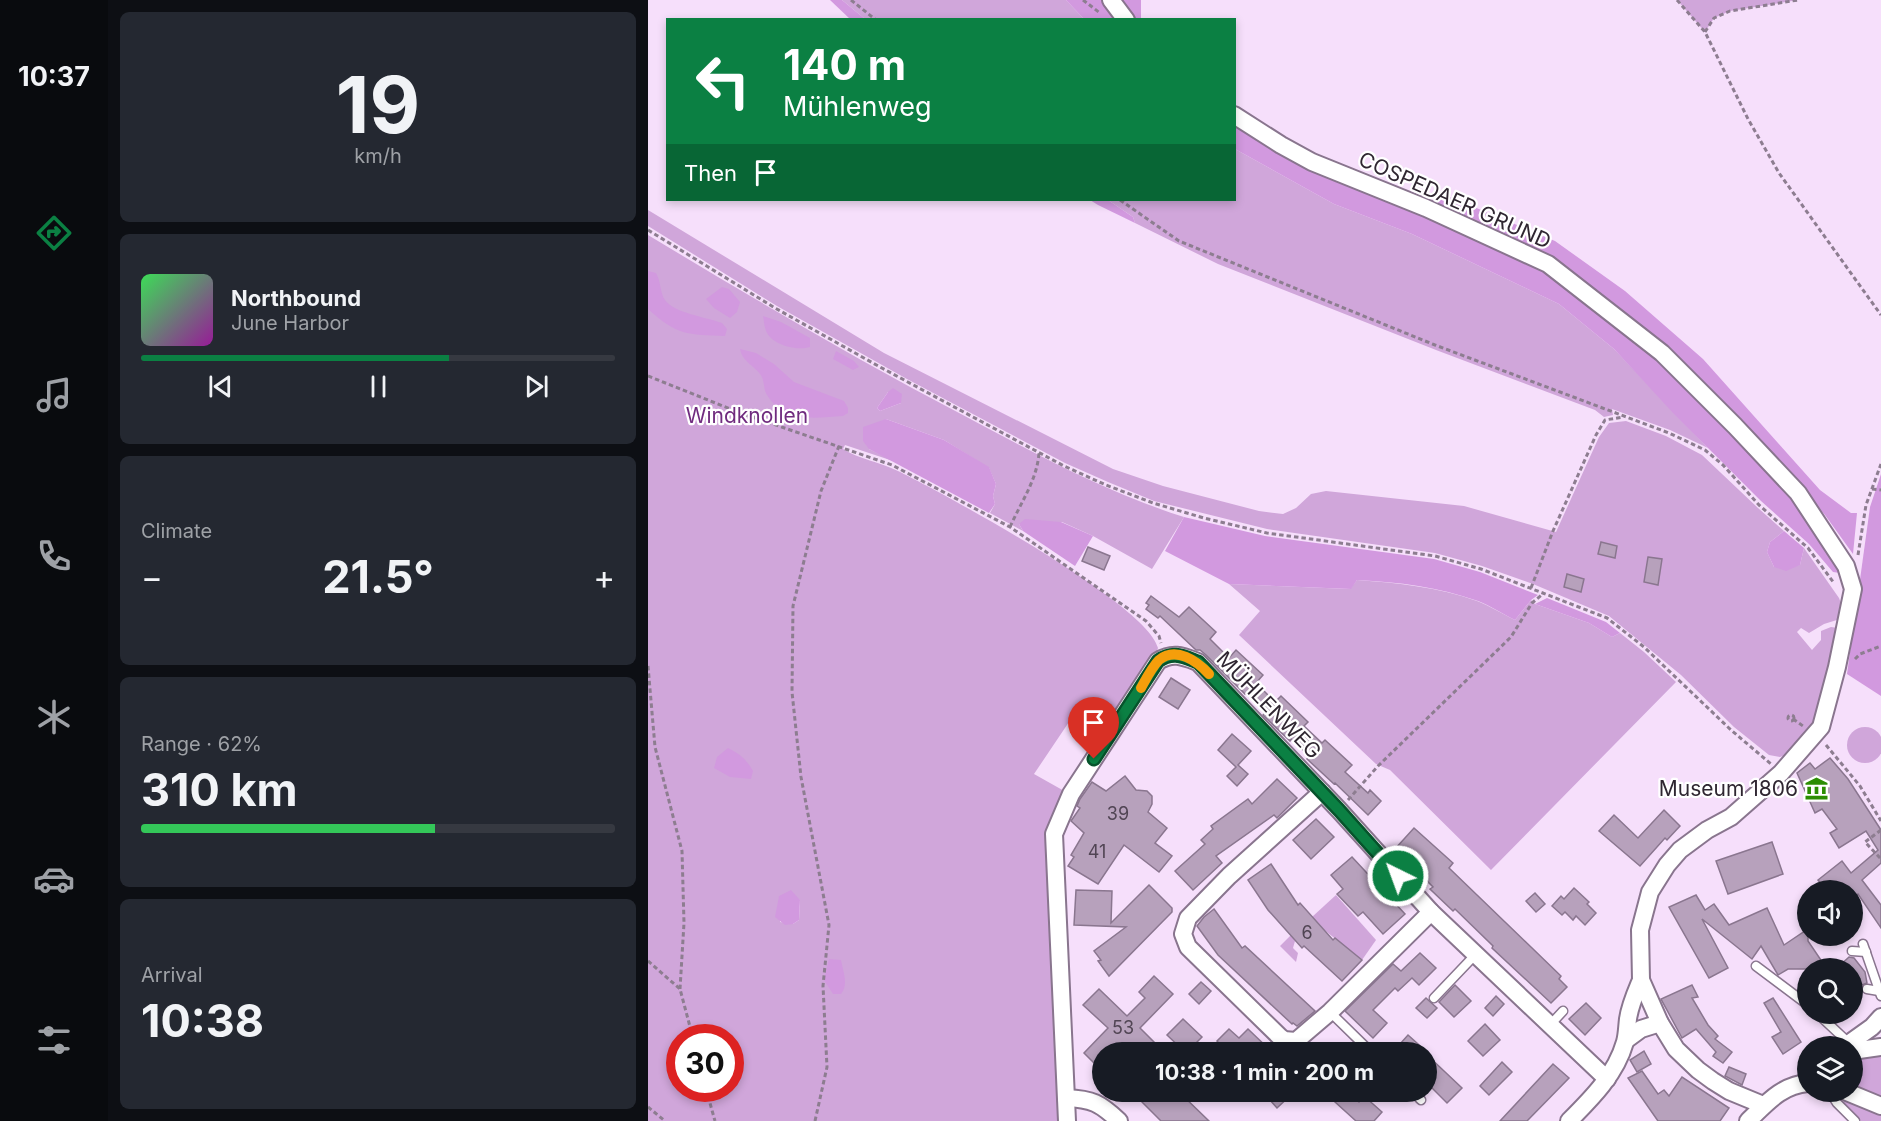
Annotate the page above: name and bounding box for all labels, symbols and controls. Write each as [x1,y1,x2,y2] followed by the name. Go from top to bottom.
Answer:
[783,39,906,90] text: 140 m
[684,42,762,120] icon: left
[336,57,420,152] text: 19
[18,60,90,93] text: 10:37
[783,90,931,123] text: Mühlenweg
[354,144,402,168] text: km/h
[1355,146,1555,254] street label: COSPEDAER GRUND
[749,156,782,189] icon: arrive
[684,160,737,186] text: Then
[33,212,75,254] icon: directions
[231,285,361,311] text: Northbound
[231,311,349,335] text: June Harbor
[204,370,237,403] icon: previous
[362,370,395,403] icon: pause
[520,370,553,403] icon: next
[33,374,75,416] icon: music
[686,403,808,428] park label: Windknollen
[141,519,212,543] text: Climate
[33,535,75,577] icon: phone
[322,549,434,604] text: 21.5°
[141,557,163,597] text: −
[593,557,615,597] text: +
[1212,645,1327,764] street label: MÜHLENWEG
[33,696,75,738] icon: climate
[1068,697,1119,759] pin
[1077,706,1110,739] icon: arrive
[141,732,262,756] text: Range · 62%
[141,762,298,817] text: 310 km
[1803,775,1829,801] museum icon: Museum 1806
[1659,776,1798,801] place label: Museum 1806
[1107,803,1129,824] house number: 39
[1088,841,1106,862] house number: 41
[1366,844,1430,908] position arrow
[33,858,75,900] icon: car
[1797,880,1863,1102] map controls
[1797,880,1863,946] button: sound
[1301,922,1313,943] house number: 6
[1797,958,1863,1024] button: search
[141,963,203,987] text: Arrival
[141,993,264,1048] text: 10:38
[1112,1017,1134,1038] house number: 53
[33,1019,75,1061] icon: filters
[666,1024,744,1102] speed limit sign: 30
[1797,1036,1863,1102] button: layers
[1155,1059,1374,1085] text: 10:38 · 1 min · 200 m

